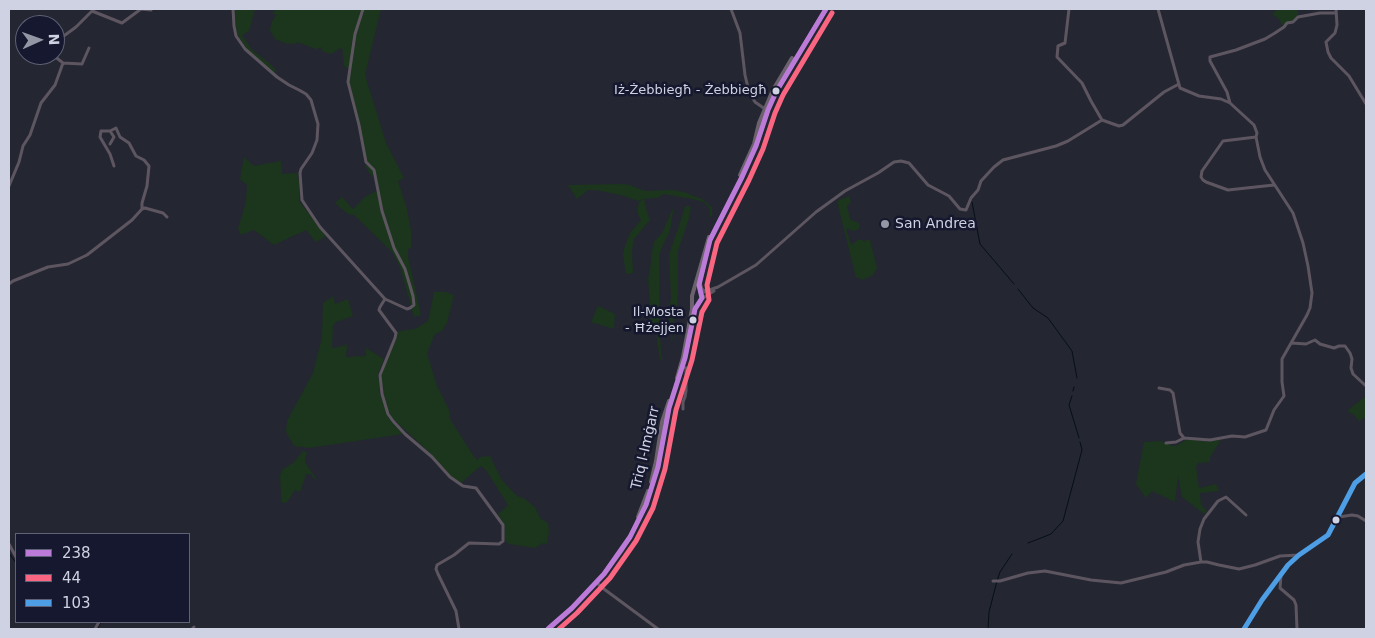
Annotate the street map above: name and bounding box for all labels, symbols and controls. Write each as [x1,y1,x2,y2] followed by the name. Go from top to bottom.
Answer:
[15,15,65,65] north arrow
[46,33,62,46] text: N
[614,83,767,99] place label: Iż-Żebbiegħ - Żebbiegħ
[771,86,781,96] marker: Iż-Żebbiegħ - Żebbiegħ
[895,216,976,232] place label: San Andrea
[879,218,891,230] marker: San Andrea
[625,305,684,336] place label: Il-Mosta - Ħżejjen
[688,315,698,325] marker: Il-Mosta - Ħżejjen
[628,405,664,491] street label: Triq l-Imġarr
[1331,515,1341,525] unlabelled marker
[15,533,190,623] legend
[62,544,91,562] text: 238
[62,569,81,587] text: 44
[62,594,91,612] text: 103

